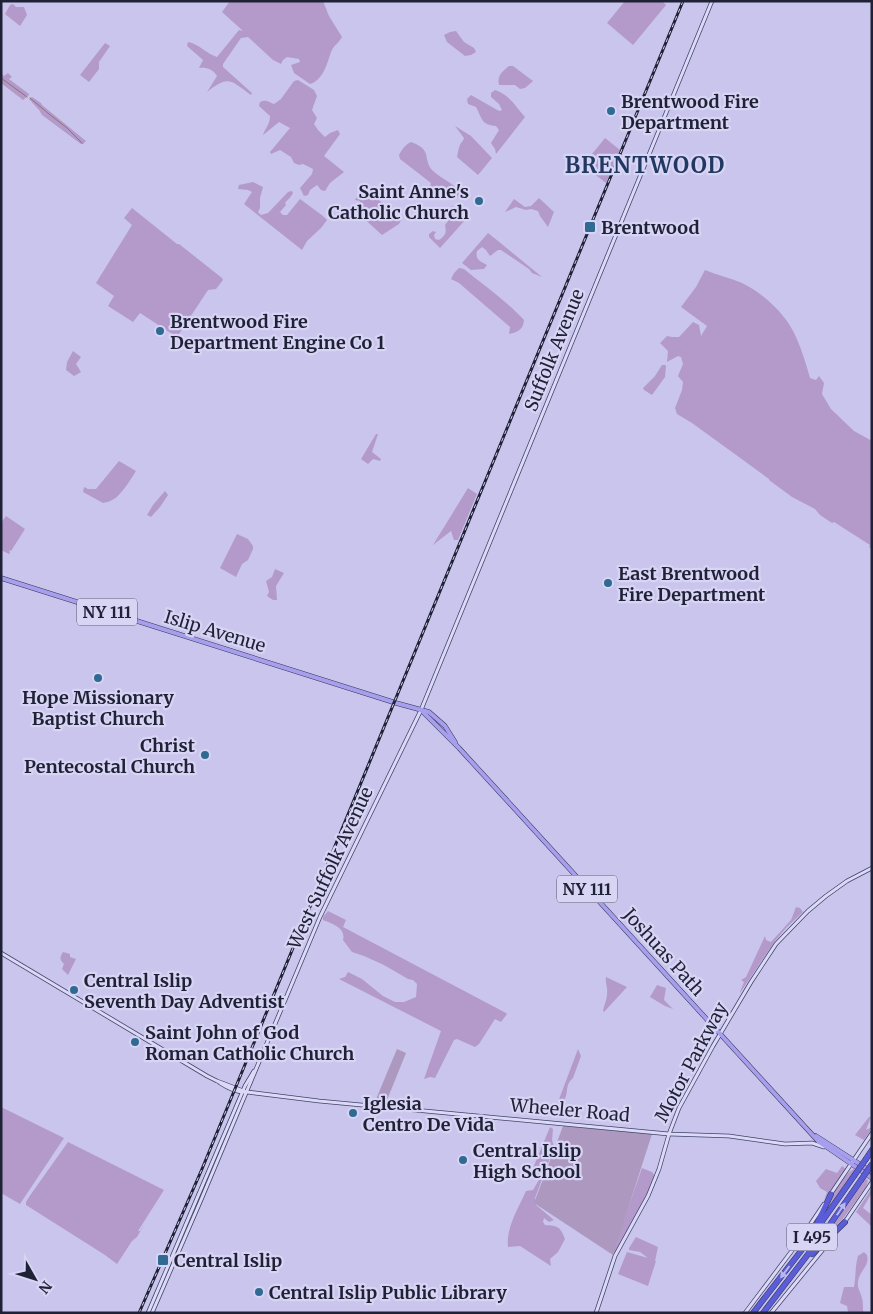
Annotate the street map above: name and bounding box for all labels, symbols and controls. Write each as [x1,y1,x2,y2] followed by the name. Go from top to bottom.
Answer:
[621,90,759,134] place label: Brentwood Fire Department
[605,105,617,117] marker: Brentwood Fire Department
[565,151,725,179] district label: BRENTWOOD
[328,180,469,224] place label: Saint Anne's Catholic Church
[473,195,485,207] marker: Saint Anne's Catholic Church
[601,216,700,239] place label: Brentwood
[583,220,597,234] marker: Brentwood
[519,285,589,415] street label: Suffolk Avenue
[170,310,385,354] place label: Brentwood Fire Department Engine Co 1
[154,325,166,337] marker: Brentwood Fire Department Engine Co 1
[618,562,766,606] place label: East Brentwood Fire Department
[602,577,614,589] marker: East Brentwood Fire Department
[77,598,137,626] road number: NY 111
[162,605,268,657] street label: Islip Avenue
[92,672,104,684] marker: Hope Missionary Baptist Church
[22,686,174,730] place label: Hope Missionary Baptist Church
[24,734,196,778] place label: Christ Pentecostal Church
[199,749,211,761] marker: Christ Pentecostal Church
[282,783,378,954] street label: West Suffolk Avenue
[557,876,617,902] road number: NY 111
[618,903,710,1001] street label: Joshuas Path
[84,969,285,1013] place label: Central Islip Seventh Day Adventist
[68,984,80,996] marker: Central Islip Seventh Day Adventist
[650,998,733,1126] street label: Motor Parkway
[145,1021,354,1065] place label: Saint John of God Roman Catholic Church
[129,1036,141,1048] marker: Saint John of God Roman Catholic Church
[363,1092,494,1136] place label: Iglesia Centro De Vida
[508,1093,631,1127] street label: Wheeler Road
[347,1107,359,1119] marker: Iglesia Centro De Vida
[473,1139,581,1183] place label: Central Islip High School
[457,1154,469,1166] marker: Central Islip High School
[836,1202,846,1215] one-way arrow
[787,1224,837,1250] road number: I 495
[174,1249,282,1272] place label: Central Islip
[156,1253,170,1267] marker: Central Islip
[10,1254,60,1304] north arrow
[780,1265,790,1279] one-way arrow
[35,1277,56,1297] text: N
[269,1281,507,1304] place label: Central Islip Public Library
[253,1286,265,1298] marker: Central Islip Public Library

